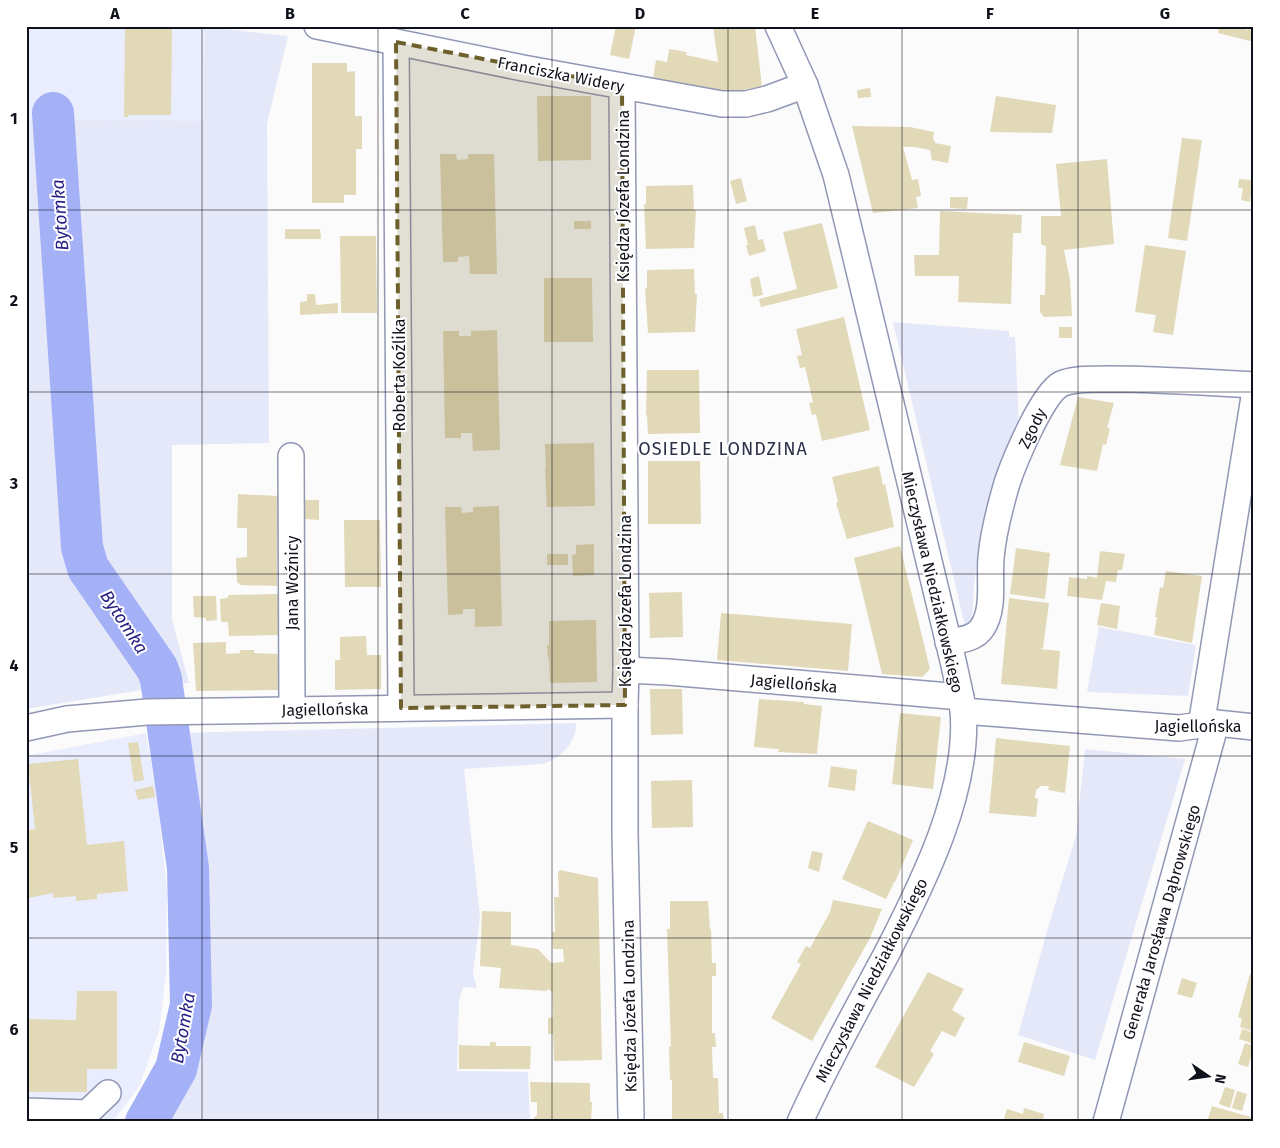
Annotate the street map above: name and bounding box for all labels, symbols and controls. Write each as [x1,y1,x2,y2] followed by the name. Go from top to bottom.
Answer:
[109,4,120,23] text: A
[285,4,295,23] text: B
[460,4,470,23] text: C
[635,4,645,23] text: D
[811,4,819,23] text: E
[986,4,994,23] text: F
[1160,4,1170,23] text: G
[496,53,626,96] street label: Franciszka Widery
[10,109,18,128] text: 1
[614,110,633,282] street label: Księdza Józefa Londzina
[47,179,73,251] water label: Bytomka
[10,291,18,310] text: 2
[390,318,409,432] street label: Roberta Koźlika
[1015,405,1050,452] street label: Zgody
[638,438,808,460] district label: OSIEDLE LONDZINA
[898,469,967,695] street label: Mieczysława Niedziałkowskiego
[9,474,18,493] text: 3
[616,515,635,687] street label: Księdza Józefa Londzina
[283,536,302,630] street label: Jana Woźnicy
[95,586,153,658] water label: Bytomka
[9,656,19,675] text: 4
[750,670,838,697] street label: Jagiellońska
[281,699,369,720] street label: Jagiellońska
[1154,717,1242,736] street label: Jagiellońska
[1119,802,1205,1042] street label: Generała Jarosława Dąbrowskiego
[10,838,19,857] text: 5
[811,875,931,1086] street label: Mieczysława Niedziałkowskiego
[618,920,641,1092] street label: Księdza Józefa Londzina
[166,991,200,1065] water label: Bytomka
[9,1020,19,1039] text: 6
[1182,1050,1232,1100] north arrow
[1211,1072,1230,1085] text: N

